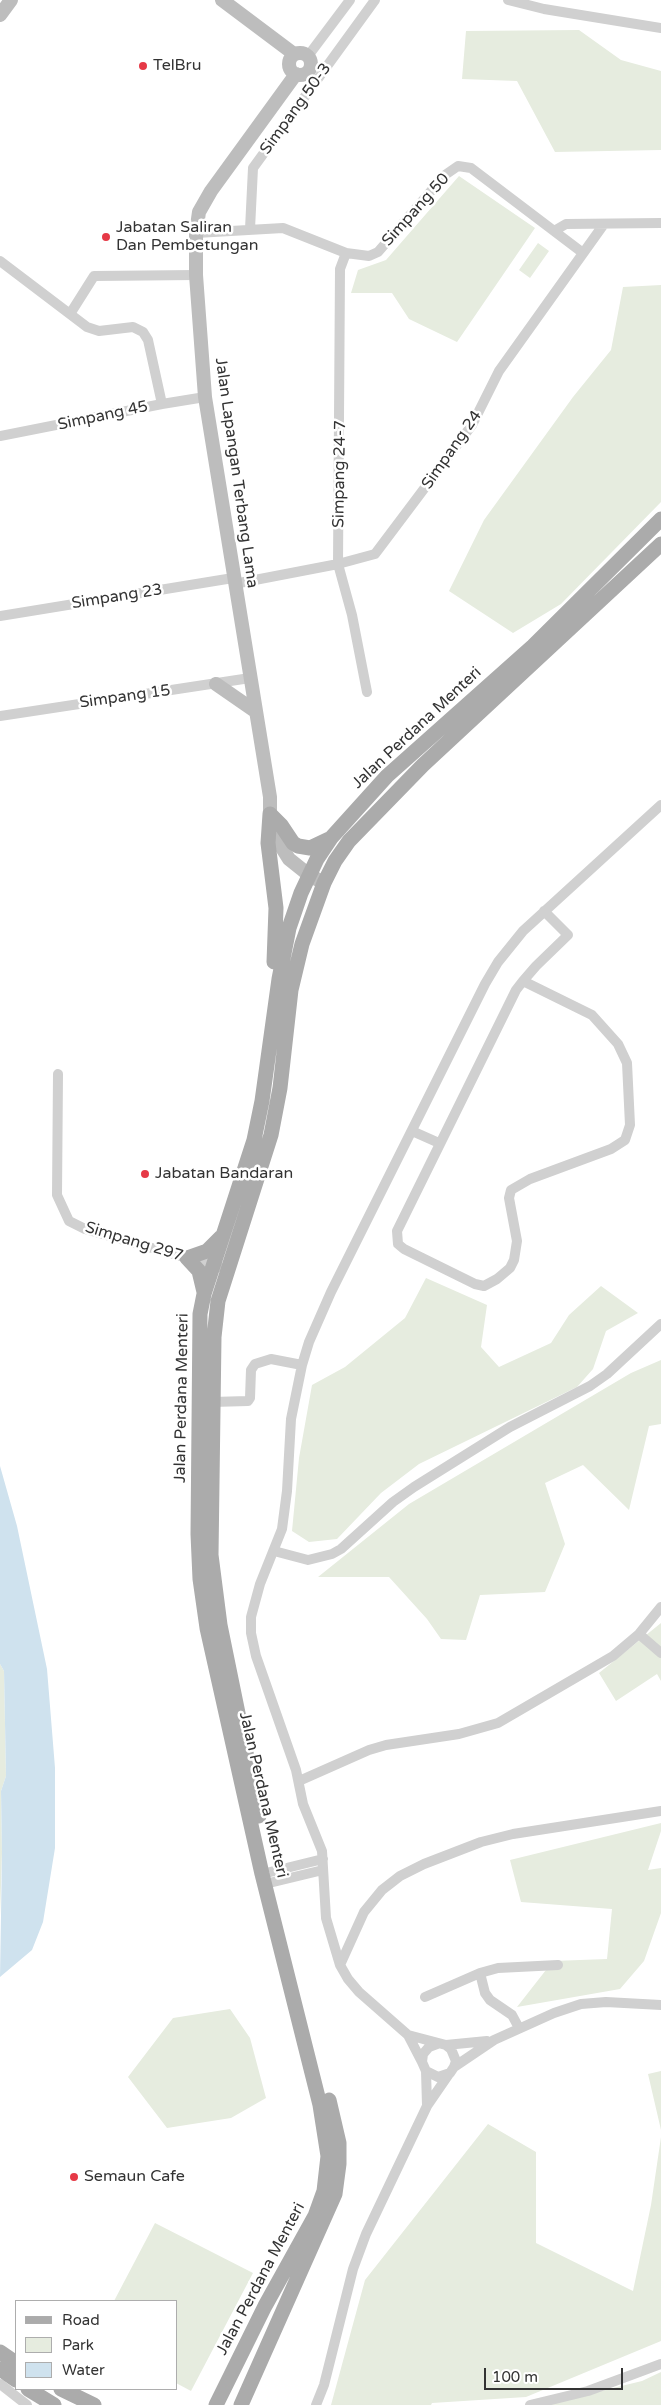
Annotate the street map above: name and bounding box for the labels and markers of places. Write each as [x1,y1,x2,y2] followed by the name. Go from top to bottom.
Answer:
[153,56,201,76] place label: TelBru
[137,60,149,72] marker: TelBru
[116,218,259,256] place label: Jabatan Saliran Dan Pembetungan
[100,231,112,243] marker: Jabatan Saliran Dan Pembetungan
[155,1164,293,1184] place label: Jabatan Bandaran
[139,1168,151,1180] marker: Jabatan Bandaran
[84,2167,185,2187] place label: Semaun Cafe
[68,2171,80,2183] marker: Semaun Cafe

